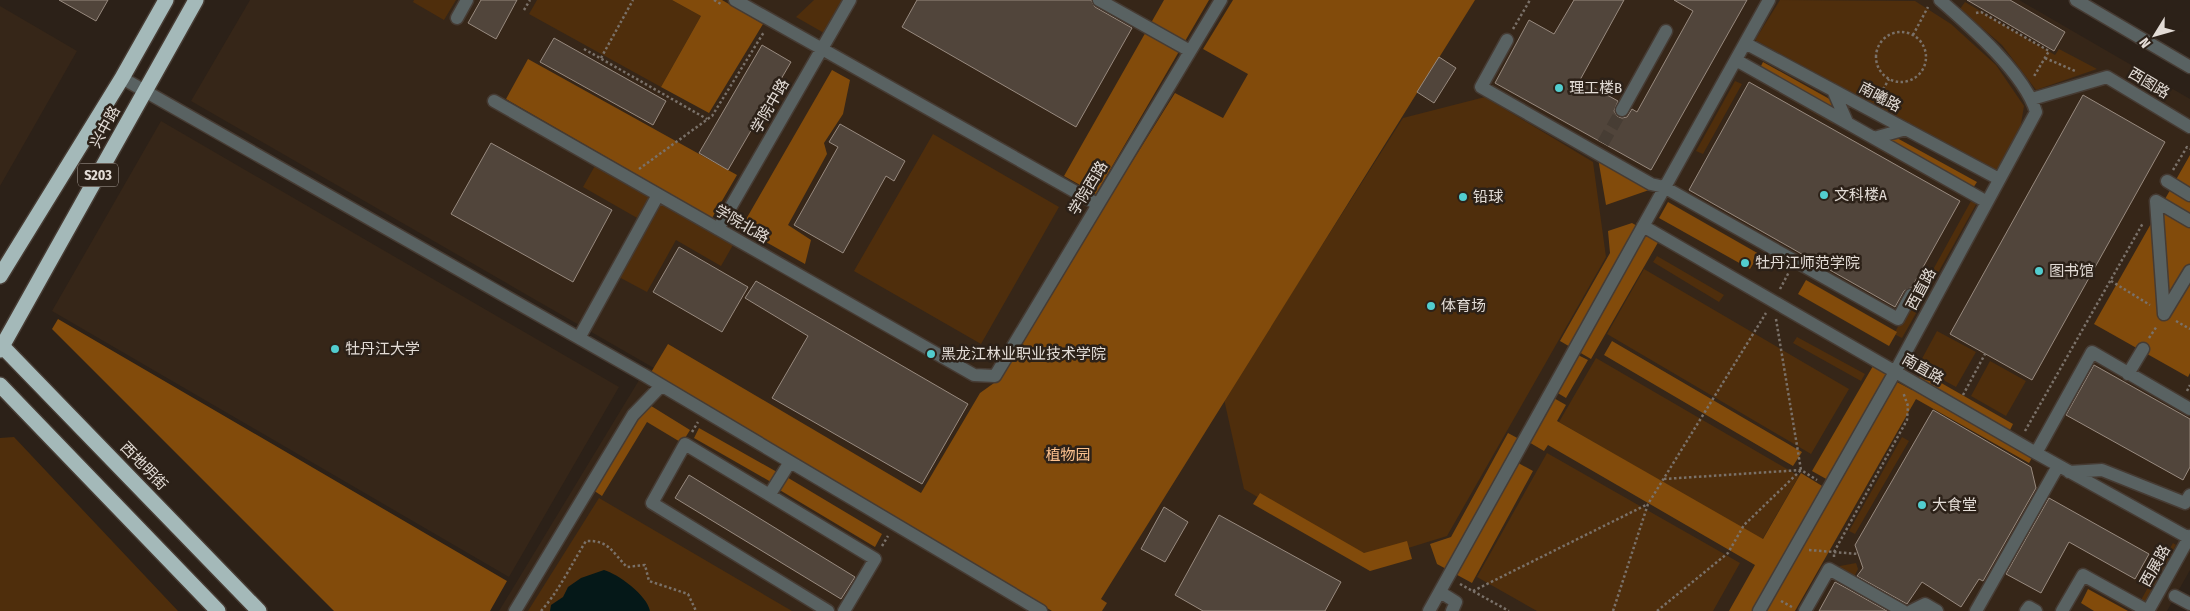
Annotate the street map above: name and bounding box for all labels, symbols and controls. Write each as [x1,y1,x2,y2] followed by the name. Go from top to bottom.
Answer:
[2130,10,2180,60] north arrow
[2136,34,2154,51] text: N
[2125,64,2173,102] street label: 西图路
[747,76,793,136] street label: 学院中路
[1856,78,1904,116] street label: 南曦路
[1569,79,1622,97] place label: 理工楼B
[1553,82,1565,94] marker: 理工楼B
[86,103,124,151] street label: 兴中路
[1065,158,1111,218] street label: 学院西路
[78,164,118,186] road number: S203
[1834,186,1887,204] place label: 文科楼A
[1473,188,1504,206] place label: 铅球
[1818,189,1830,201] marker: 文科楼A
[1457,191,1469,203] marker: 铅球
[712,201,772,247] street label: 学院北路
[1755,254,1860,272] place label: 牡丹江师范学院
[1739,257,1751,269] marker: 牡丹江师范学院
[2049,262,2094,280] place label: 图书馆
[1902,265,1940,313] street label: 西直路
[2033,265,2045,277] marker: 图书馆
[1441,297,1486,315] place label: 体育场
[1425,300,1437,312] marker: 体育场
[345,340,420,358] place label: 牡丹江大学
[329,343,341,355] marker: 牡丹江大学
[941,345,1106,363] place label: 黑龙江林业职业技术学院
[925,348,937,360] marker: 黑龙江林业职业技术学院
[1899,350,1947,388] street label: 南直路
[117,438,171,494] street label: 西地明街
[1045,446,1091,464] park label: 植物园
[1932,496,1977,514] place label: 大食堂
[1916,499,1928,511] marker: 大食堂
[2136,542,2174,590] street label: 西展路

